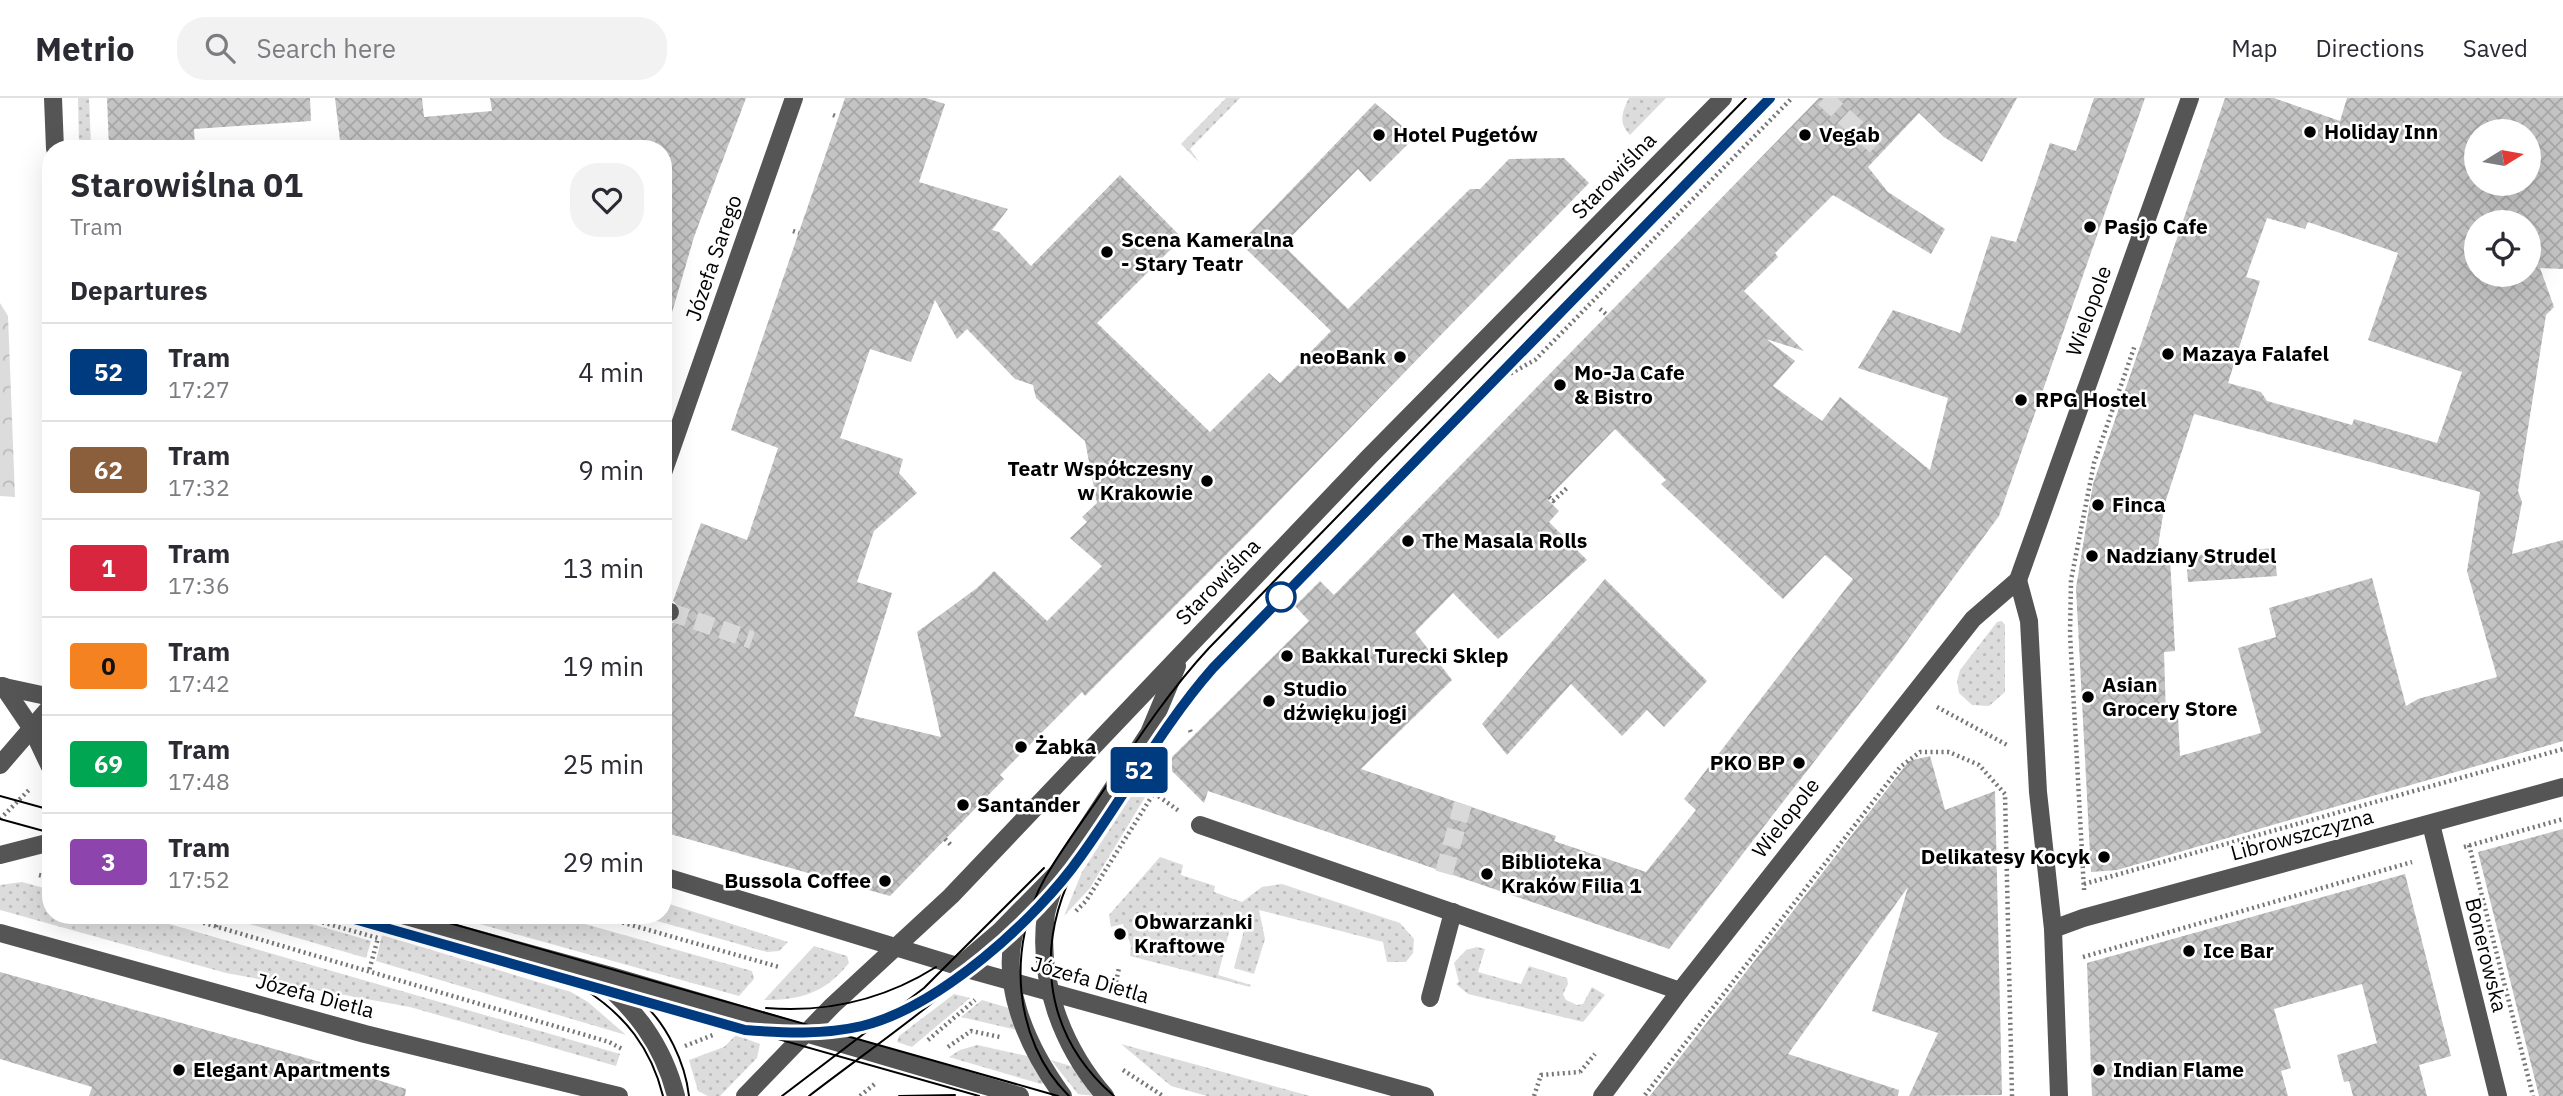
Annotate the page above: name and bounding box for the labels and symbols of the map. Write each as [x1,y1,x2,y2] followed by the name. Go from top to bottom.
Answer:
[2324,117,2438,145] place label: Holiday Inn
[2464,119,2541,196] north arrow
[1393,120,1538,148] place label: Hotel Pugetów
[1819,120,1880,148] place label: Vegab
[2302,124,2318,140] marker: Holiday Inn
[1565,126,1662,225] street label: Starowiślna
[1371,127,1387,143] marker: Hotel Pugetów
[1797,127,1813,143] marker: Vegab
[678,191,748,324] street label: Józefa Sarego
[2104,212,2208,240] place label: Pasjo Cafe
[2082,219,2098,235] marker: Pasjo Cafe
[1121,225,1294,277] place label: Scena Kameralna - Stary Teatr
[1099,244,1115,260] marker: Scena Kameralna - Stary Teatr
[2059,262,2117,360] street label: Wielopole
[2182,339,2329,367] place label: Mazaya Falafel
[1299,342,1387,370] place label: neoBank
[2160,346,2176,362] marker: Mazaya Falafel
[1392,349,1408,365] marker: neoBank
[1574,358,1685,410] place label: Mo-Ja Cafe & Bistro
[1552,377,1568,393] marker: Mo-Ja Cafe & Bistro
[2035,385,2147,413] place label: RPG Hostel
[2013,392,2029,408] marker: RPG Hostel
[1008,454,1194,506] place label: Teatr Współczesny w Krakowie
[1199,473,1215,489] marker: Teatr Współczesny w Krakowie
[2112,490,2166,518] place label: Finca
[2090,497,2106,513] marker: Finca
[1422,526,1587,554] place label: The Masala Rolls
[1169,532,1266,631] street label: Starowiślna
[1400,533,1416,549] marker: The Masala Rolls
[2106,541,2276,569] place label: Nadziany Strudel
[2084,548,2100,564] marker: Nadziany Strudel
[1266,582,1296,612] unlabelled marker
[1301,641,1509,669] place label: Bakkal Turecki Sklep
[1279,648,1295,664] marker: Bakkal Turecki Sklep
[2102,670,2238,722] place label: Asian Grocery Store
[1283,674,1407,726] place label: Studio dźwięku jogi
[2080,689,2096,705] marker: Asian Grocery Store
[1261,693,1277,709] marker: Studio dźwięku jogi
[1035,732,1097,760] place label: Żabka
[1013,739,1029,755] marker: Żabka
[1108,747,1170,793] line badge: 52
[1710,748,1785,776] place label: PKO BP
[1791,755,1807,771] marker: PKO BP
[1745,772,1825,863] street label: Wielopole
[977,790,1081,818] place label: Santander
[955,797,971,813] marker: Santander
[2227,802,2376,867] street label: Librowszczyzna
[1921,842,2091,870] place label: Delikatesy Kocyk
[1501,847,1642,899] place label: Biblioteka Kraków Filia 1
[2096,849,2112,865] marker: Delikatesy Kocyk
[724,866,871,894] place label: Bussola Coffee
[1479,866,1495,882] marker: Biblioteka Kraków Filia 1
[877,873,893,889] marker: Bussola Coffee
[2459,895,2515,1015] street label: Bonerowska
[1134,907,1253,959] place label: Obwarzanki Kraftowe
[1112,926,1128,942] marker: Obwarzanki Kraftowe
[2203,936,2274,964] place label: Ice Bar
[2181,943,2197,959] marker: Ice Bar
[1028,949,1153,1009] street label: Józefa Dietla
[253,966,378,1024] street label: Józefa Dietla
[193,1055,390,1083] place label: Elegant Apartments
[2113,1055,2244,1083] place label: Indian Flame
[171,1062,187,1078] marker: Elegant Apartments
[2091,1062,2107,1078] marker: Indian Flame

